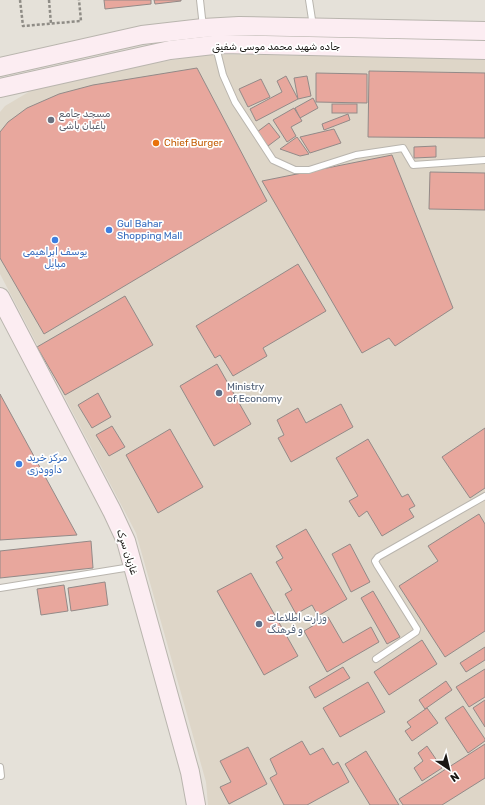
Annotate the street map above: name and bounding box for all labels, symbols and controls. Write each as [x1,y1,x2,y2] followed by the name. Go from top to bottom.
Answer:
[212,41,340,53] street label: جاده شهید محمد موسی شفیق
[59,108,111,132] place label: مسجد جامع باغبان باشی
[46,115,56,125] marker: مسجد جامع باغبان باشی
[164,137,223,149] place label: Chief Burger
[151,138,161,148] marker: Chief Burger
[117,218,182,242] place label: Gul Bahar Shopping Mall
[104,225,114,235] marker: Gul Bahar Shopping Mall
[50,235,60,245] marker: یوسف ابراهیمی مبایل
[23,246,88,270] place label: یوسف ابراهیمی مبایل
[227,381,283,405] place label: Ministry of Economy
[214,388,224,398] marker: Ministry of Economy
[27,452,68,476] place label: مرکز خرید داوودزی
[14,459,24,469] marker: مرکز خرید داوودزی
[113,528,140,577] street label: غازیان سړک
[267,612,327,636] place label: وزارت اطلاعات و فرهنگ
[254,619,264,629] marker: وزارت اطلاعات و فرهنگ
[429,749,469,789] north arrow
[447,769,461,784] text: N

